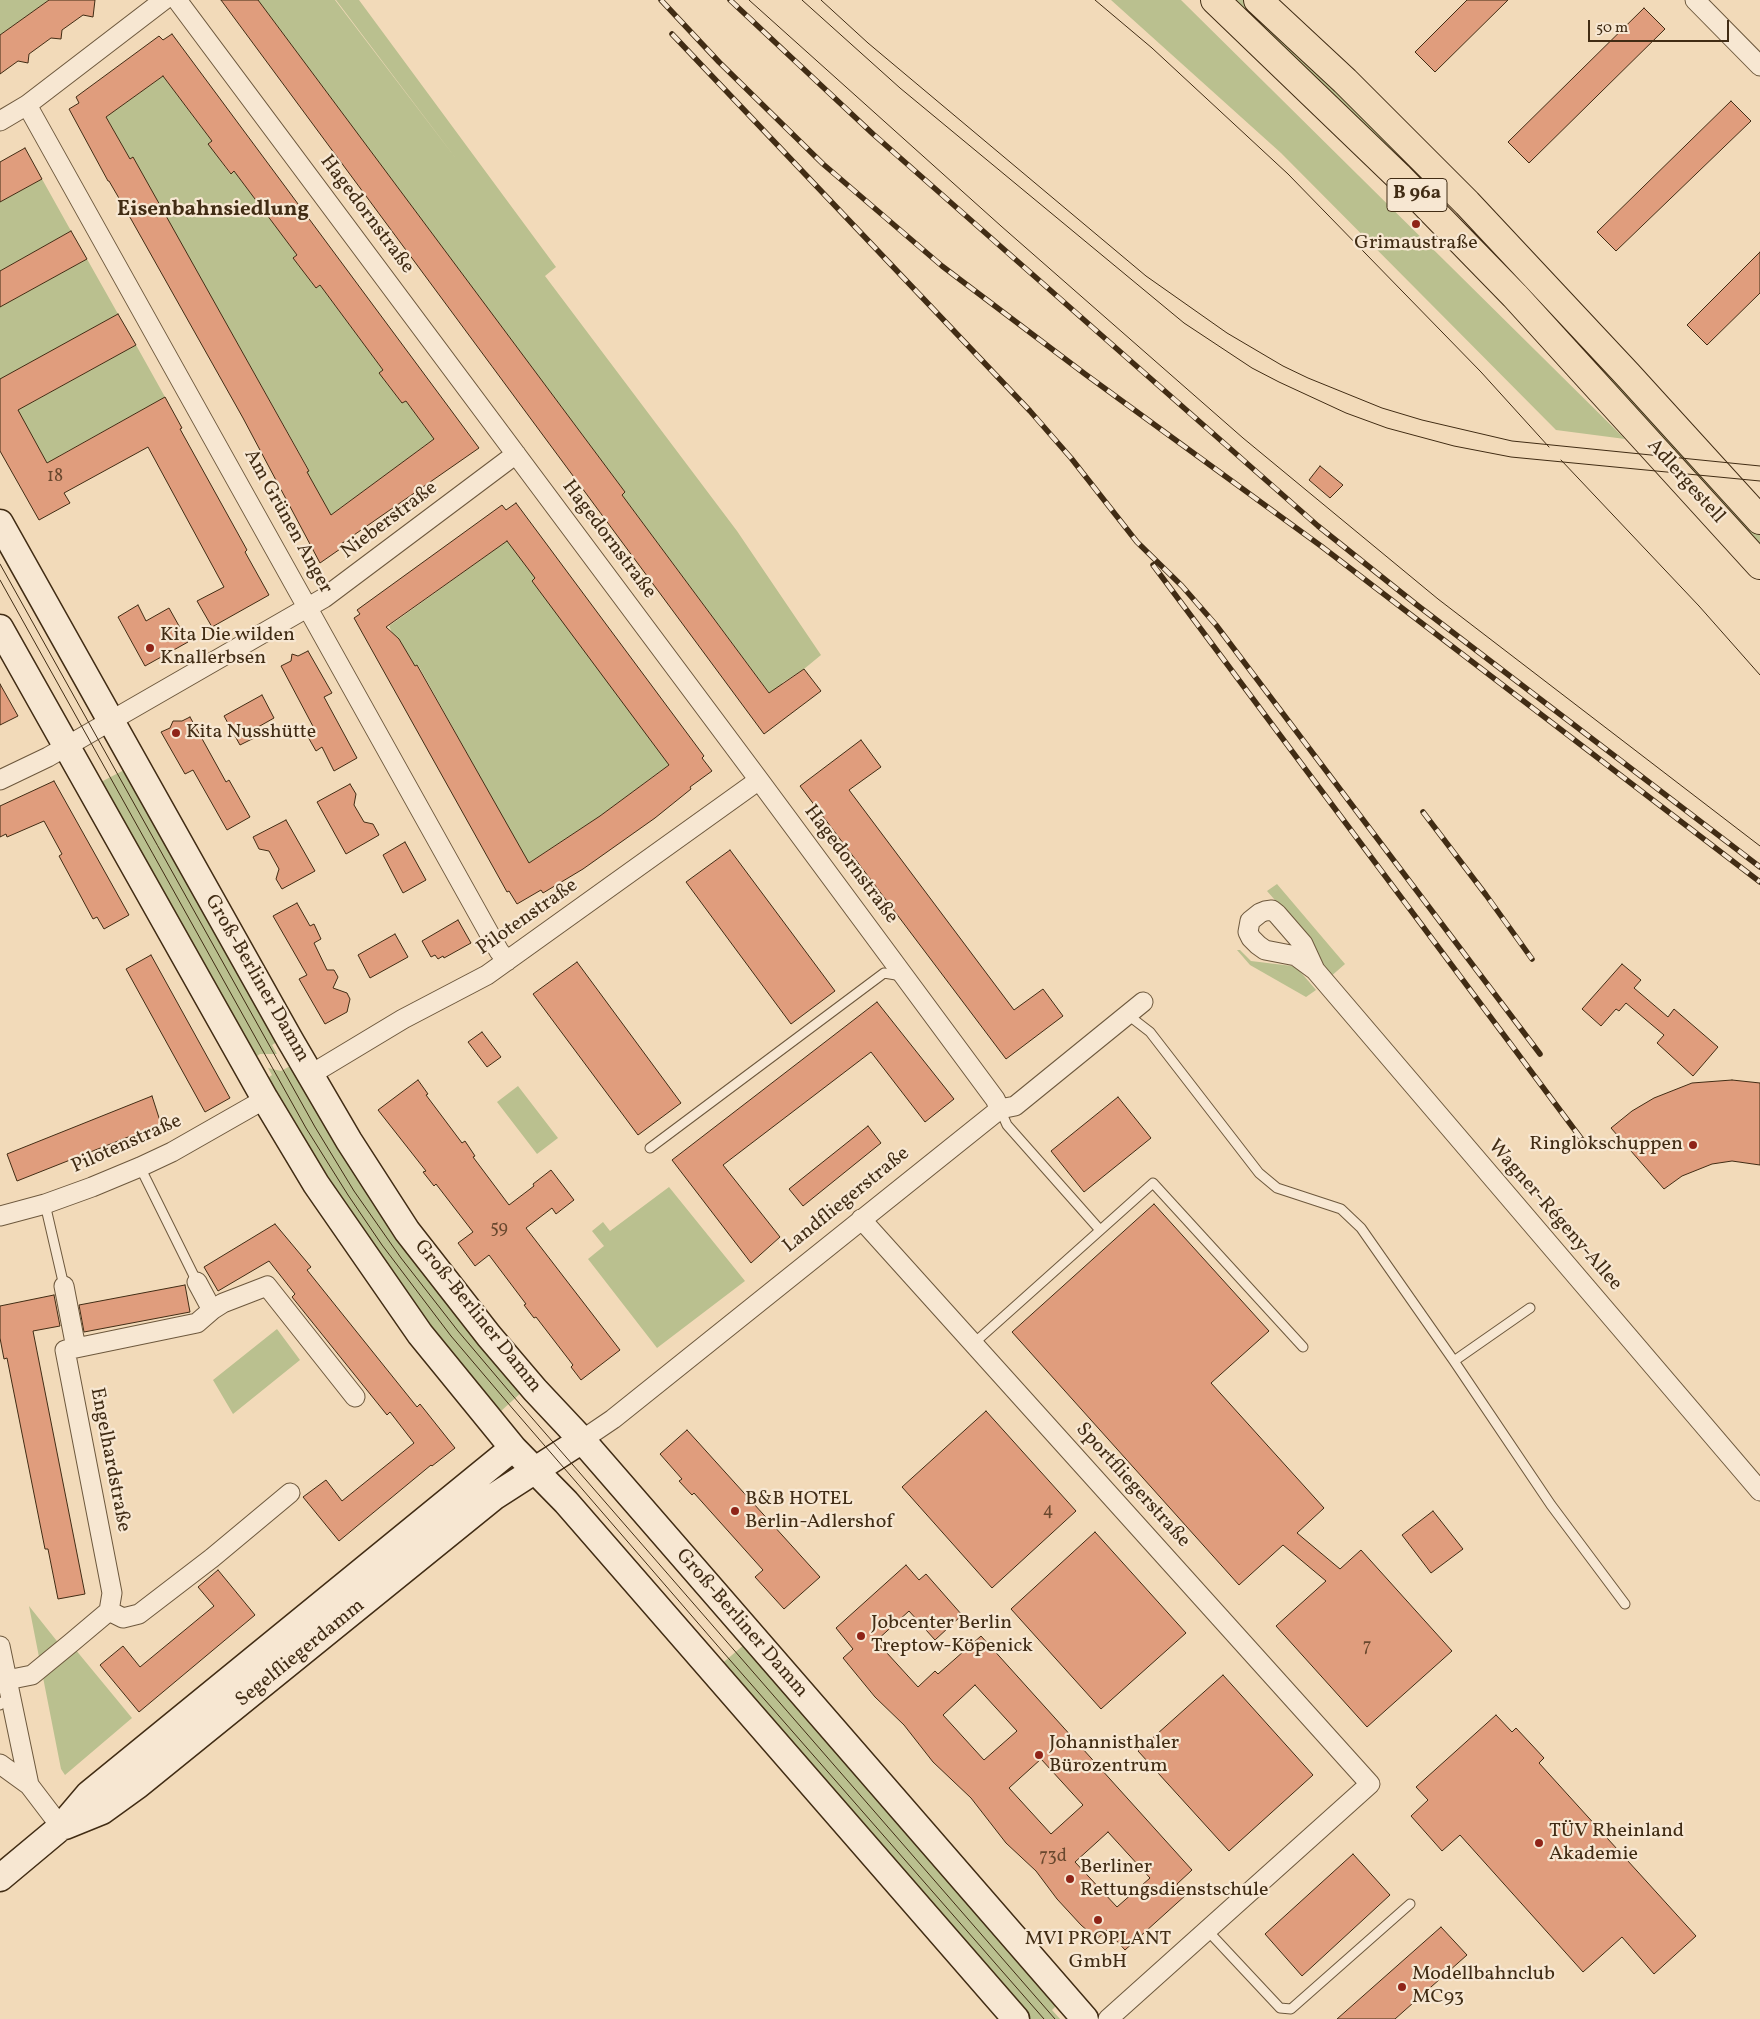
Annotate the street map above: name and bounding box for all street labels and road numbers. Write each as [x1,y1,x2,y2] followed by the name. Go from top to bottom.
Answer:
[314,151,418,279] street label: Hagedornstraße
[1387,178,1447,212] road number: B 96a
[1641,435,1729,529] street label: Adlergestell
[237,446,337,598] street label: Am Grünen Anger
[556,476,660,604] street label: Hagedornstraße
[337,477,443,565] street label: Nieberstraße
[798,801,902,929] street label: Hagedornstraße
[473,874,583,962] street label: Pilotenstraße
[198,891,314,1067] street label: Groß-Berliner Damm
[68,1110,186,1180] street label: Pilotenstraße
[1482,1136,1626,1296] street label: Wagner-Régeny-Allee
[779,1143,915,1259] street label: Landfliegerstraße
[408,1236,546,1398] street label: Groß-Berliner Damm
[83,1386,135,1534] street label: Engelhardstraße
[1070,1419,1194,1553] street label: Sportfliegerstraße
[670,1545,812,1703] street label: Groß-Berliner Damm
[232,1595,370,1713] street label: Segelfliegerdamm

